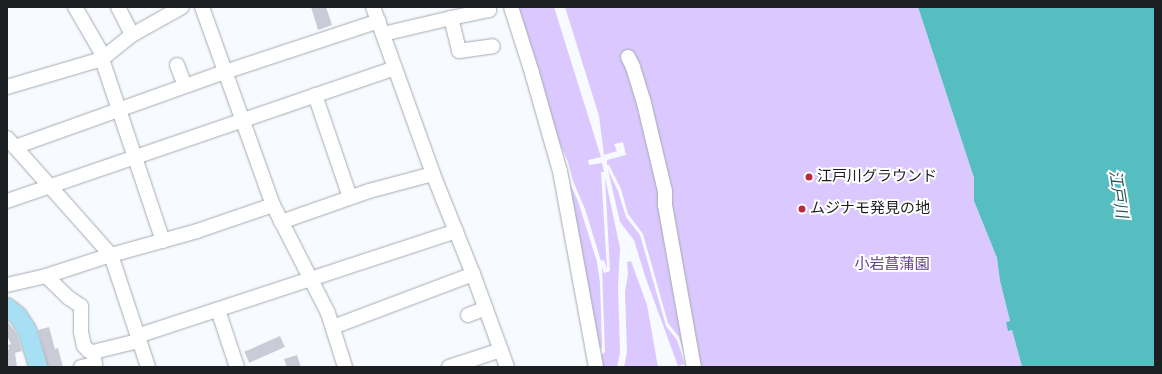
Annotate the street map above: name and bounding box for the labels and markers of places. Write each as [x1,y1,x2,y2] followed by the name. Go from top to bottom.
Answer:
[817,168,937,186] place label: 江戸川グラウンド
[804,172,814,182] marker: 江戸川グラウンド
[810,200,930,218] place label: ムジナモ発見の地
[797,204,807,214] marker: ムジナモ発見の地

